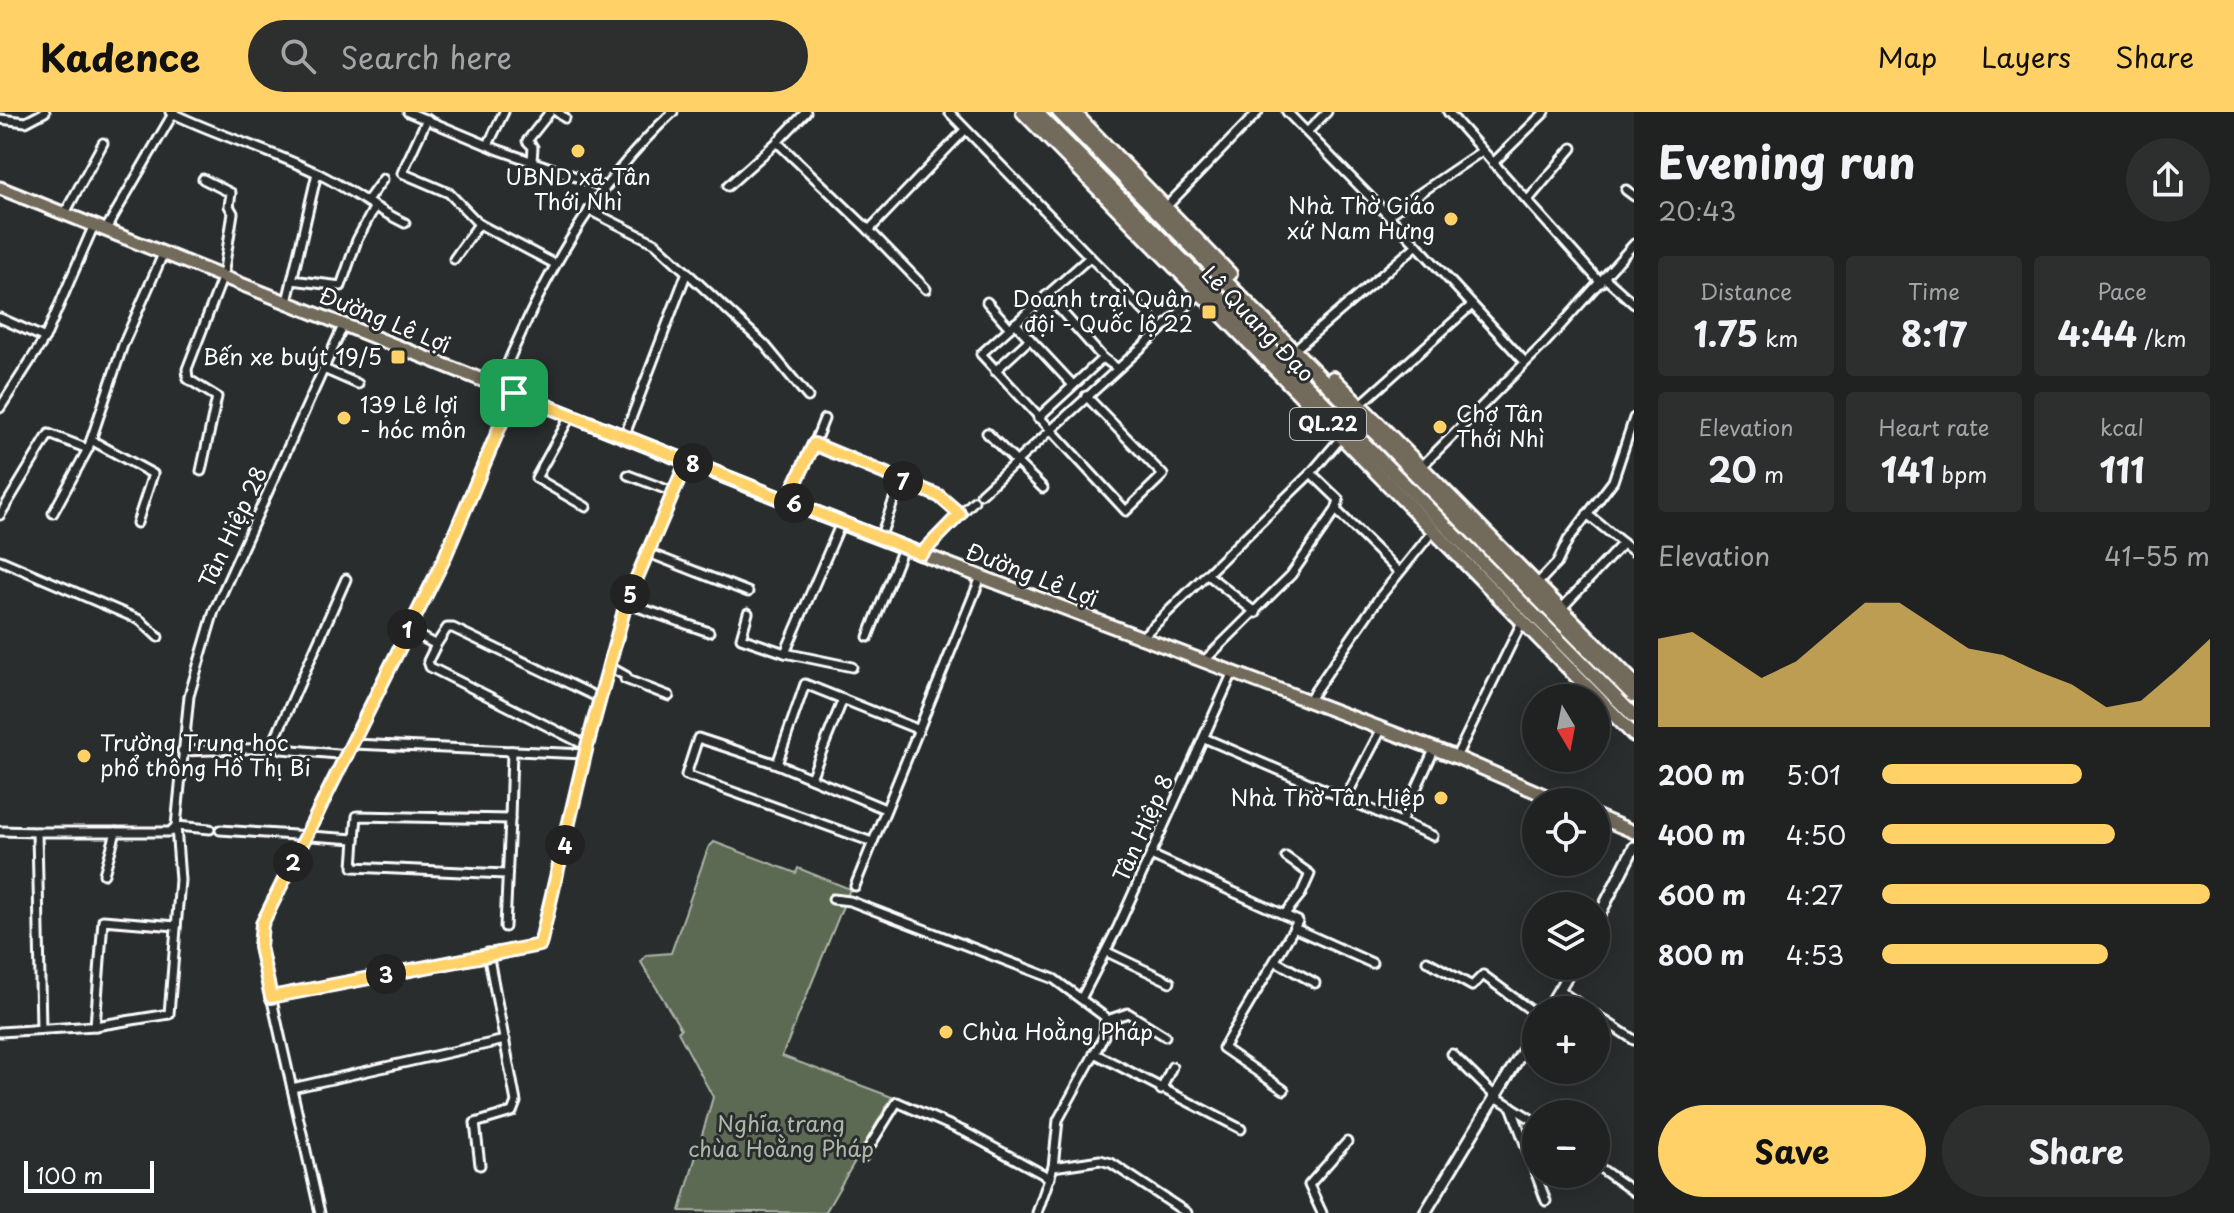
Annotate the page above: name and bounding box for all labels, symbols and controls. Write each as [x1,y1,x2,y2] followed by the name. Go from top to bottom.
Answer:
[248,20,808,92] search box
[40,28,200,85] text: Kadence
[276,34,320,78] icon: search
[340,34,512,79] text: Search here
[1877,35,1937,78] text: Map
[1981,35,2071,78] text: Layers
[2115,35,2194,78] text: Share
[1658,128,1916,194] text: Evening run
[2126,138,2210,222] button: share
[569,142,587,160] marker: UBND xã Tân Thới Nhì
[505,159,651,217] place label: UBND xã Tân Thới Nhì
[1287,188,1435,246] place label: Nhà Thờ Giáo xứ Nam Hưng
[1658,191,1736,230] text: 20:43
[1442,210,1460,228] marker: Nhà Thờ Giáo xứ Nam Hưng
[1195,257,1323,388] street label: Lê Quang Đạo
[1700,274,1792,307] text: Distance
[1908,274,1960,307] text: Time
[2097,274,2147,307] text: Pace
[315,277,456,360] street label: Đường Lê Lợi
[1013,281,1193,339] place label: Doanh trại Quân đội - Quốc lộ 22
[1200,303,1218,321] marker: Doanh trại Quân đội - Quốc lộ 22
[1694,307,1758,359] text: 1.75
[1901,307,1967,359] text: 8:17
[2058,307,2137,359] text: 4:44
[1758,321,1798,354] text: km
[2137,321,2186,354] text: /km
[203,339,382,372] place label: Bến xe buýt 19/5
[389,348,407,366] marker: Bến xe buýt 19/5
[480,359,548,427] pin
[492,371,536,415] icon: arrive
[360,387,466,445] place label: 139 Lê lợi - hóc môn
[1456,396,1545,454] place label: Chợ Tân Thới Nhì
[1290,408,1366,440] road number: QL.22
[335,409,353,427] marker: 139 Lê lợi - hóc môn
[1699,410,1793,443] text: Elevation
[1878,410,1990,443] text: Heart rate
[2100,410,2144,443] text: kcal
[1431,418,1449,436] marker: Chợ Tân Thới Nhì
[673,443,713,483] pin: 8
[1708,443,1757,495] text: 20
[1881,443,1935,495] text: 141
[2099,443,2145,495] text: 111
[686,446,700,479] text: 8
[1757,457,1784,490] text: m
[1935,457,1987,490] text: bpm
[189,460,274,593] street label: Tân Hiệp 28
[883,461,923,501] pin: 7
[897,464,909,497] text: 7
[774,483,814,523] pin: 6
[786,486,802,519] text: 6
[962,533,1103,614] street label: Đường Lê Lợi
[1658,536,1770,575] text: Elevation
[2104,536,2210,575] text: 41–55 m
[610,574,650,614] pin: 5
[623,577,637,610] text: 5
[387,609,427,649] pin: 1
[402,612,412,645] text: 1
[1522,684,1610,772] north arrow
[1522,684,1610,1188] map controls
[100,725,311,783] place label: Trường Trung học phổ thông Hồ Thị Bi
[75,747,93,765] marker: Trường Trung học phổ thông Hồ Thị Bi
[1658,755,1745,794] text: 200 m
[1786,755,1841,794] text: 5:01
[1103,768,1180,887] street label: Tân Hiệp 8
[1230,780,1425,813] place label: Nhà Thờ Tân Hiệp
[1522,788,1610,876] button: locate
[1432,789,1450,807] marker: Nhà Thờ Tân Hiệp
[1658,815,1746,854] text: 400 m
[1786,815,1846,854] text: 4:50
[545,825,585,865] pin: 4
[558,828,572,861] text: 4
[273,842,313,882] pin: 2
[285,845,301,878] text: 2
[1658,875,1746,914] text: 600 m
[1786,875,1843,914] text: 4:27
[1522,892,1610,980] button: layers
[1658,935,1745,974] text: 800 m
[1786,935,1844,974] text: 4:53
[366,954,406,994] pin: 3
[379,957,393,990] text: 3
[1522,996,1610,1084] button: +
[962,1014,1153,1047] place label: Chùa Hoằng Pháp
[937,1023,955,1041] marker: Chùa Hoằng Pháp
[1522,1100,1610,1188] button: −
[1658,1105,1926,1197] button: Save
[1942,1105,2210,1197] button: Share
[688,1106,874,1164] park label: Nghĩa trang chùa Hoằng Pháp
[24,1157,154,1193] scale bar
[36,1158,103,1191] text: 100 m

